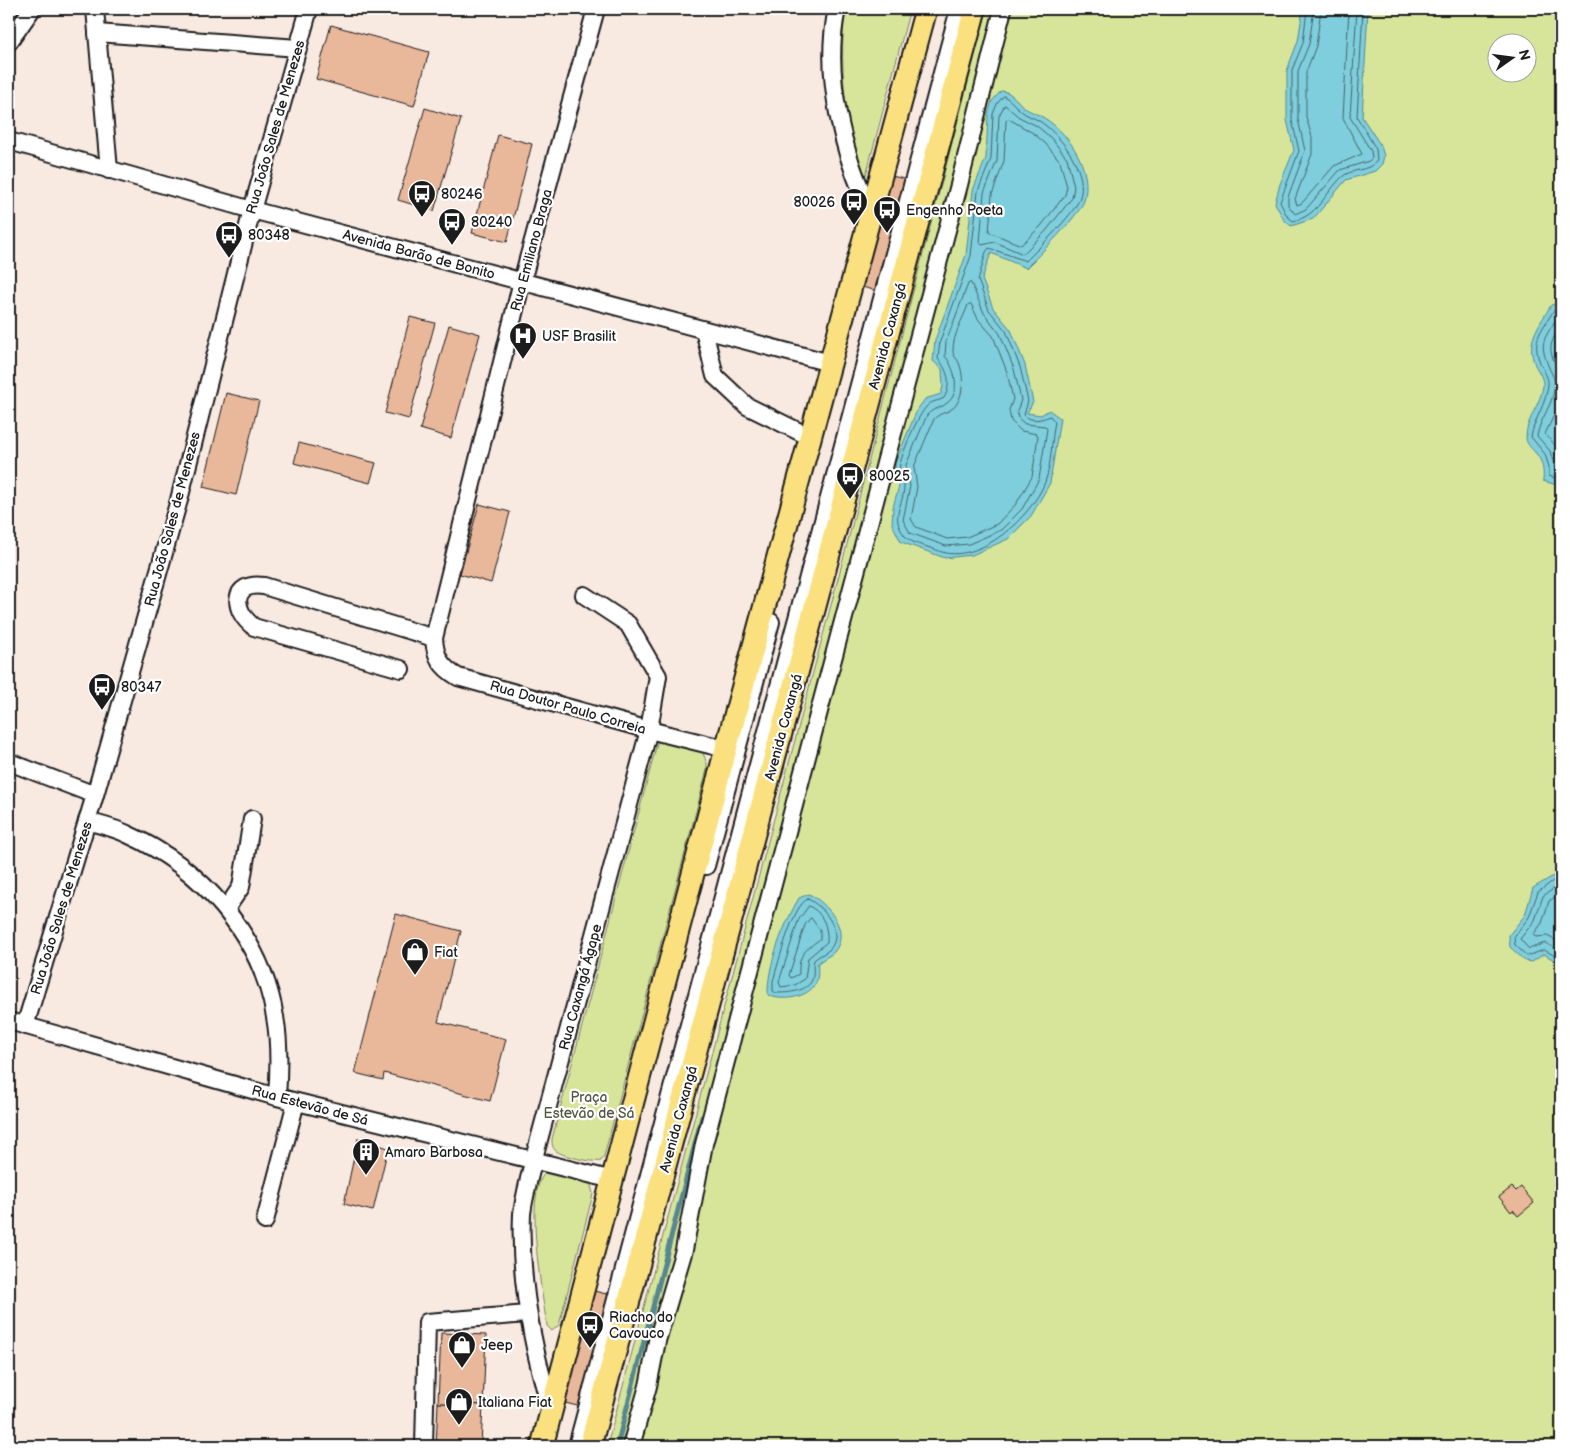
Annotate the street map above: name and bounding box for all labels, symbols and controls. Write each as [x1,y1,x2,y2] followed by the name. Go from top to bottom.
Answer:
[1488,32,1538,82] north arrow
[243,38,308,216] street label: Rua João Sales de Menezes
[1515,48,1534,62] text: N
[407,179,437,218] bus stop icon: 80246
[441,186,483,203] place label: 80246
[507,187,556,313] street label: Rua Emiliano Braga
[839,187,869,226] bus stop icon: 80026
[794,194,835,211] place label: 80026
[872,195,902,234] bus stop icon: Engenho Poeta
[906,202,1003,219] place label: Engenho Poeta
[437,207,467,246] bus stop icon: 80240
[471,214,512,231] place label: 80240
[214,220,244,259] bus stop icon: 80348
[341,226,497,283] street label: Avenida Barão de Bonito
[248,227,290,244] place label: 80348
[865,281,910,391] street label: Avenida Caxangá
[508,321,538,360] hospital icon: USF Brasilit
[542,328,617,345] place label: USF Brasilit
[141,430,204,608] street label: Rua João Sales de Menezes
[835,461,865,500] bus stop icon: 80025
[869,468,910,485] place label: 80025
[87,672,117,711] bus stop icon: 80347
[761,672,806,782] street label: Avenida Caxangá
[488,677,648,738] street label: Rua Doutor Paulo Correia
[121,679,162,696] place label: 80347
[27,820,96,997] street label: Rua João Sales de Menezes
[554,922,606,1052] street label: Rua Caxangá Ágape
[400,937,430,976] shop icon: Fiat
[434,944,459,961] place label: Fiat
[656,1064,701,1174] street label: Avenida Caxangá
[250,1082,370,1129] street label: Rua Estevão de Sá
[544,1089,634,1122] park label: Praça Estevão de Sá
[351,1137,381,1176] building icon: Amaro Barbosa
[385,1144,483,1161] place label: Amaro Barbosa
[609,1309,673,1342] place label: Riacho do Cavouco
[575,1310,605,1349] bus stop icon: Riacho do Cavouco
[447,1330,477,1369] shop icon: Jeep
[481,1337,513,1354] place label: Jeep
[444,1387,474,1426] shop icon: Italiana Fiat
[478,1394,553,1411] place label: Italiana Fiat

